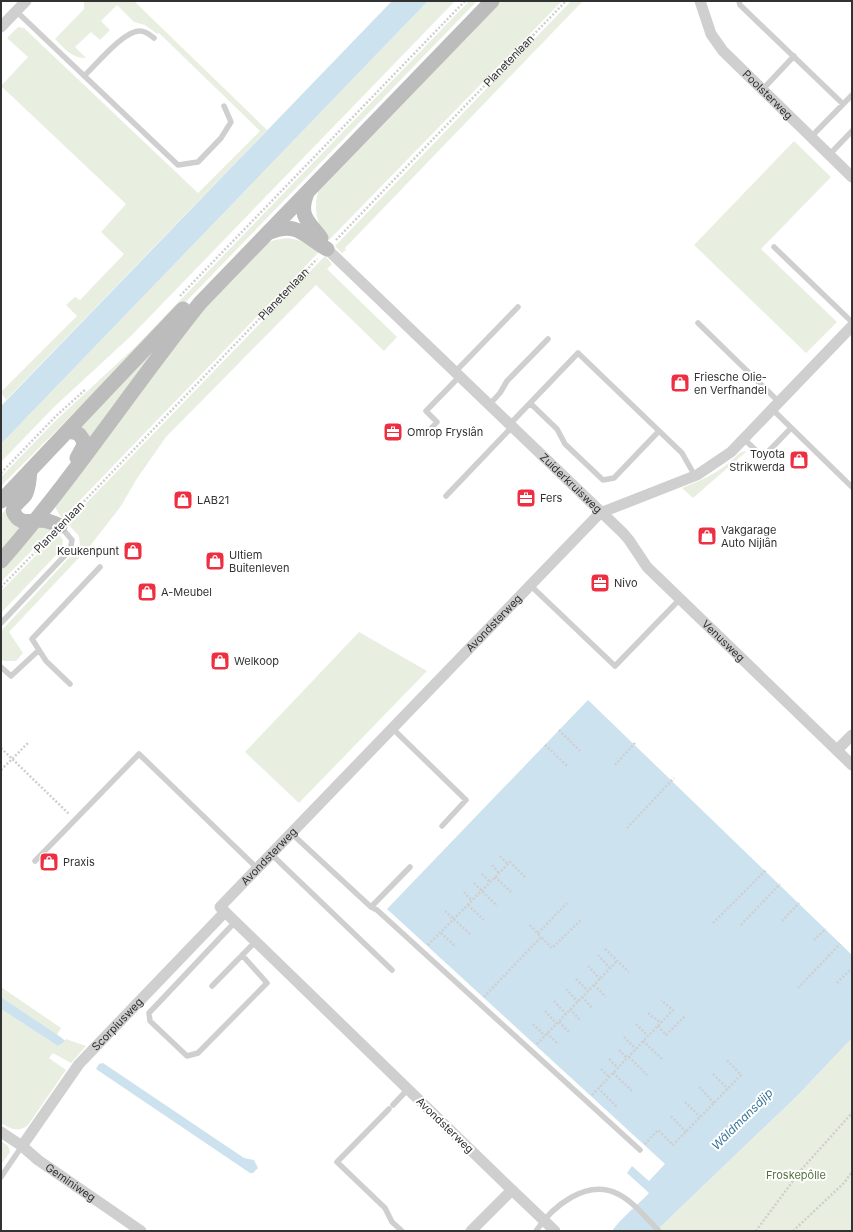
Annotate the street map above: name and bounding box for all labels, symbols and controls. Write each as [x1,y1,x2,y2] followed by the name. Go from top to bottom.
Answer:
[480,32,537,89] street label: Planetenlaan
[740,67,796,122] street label: Poolsterweg
[255,265,312,323] street label: Planetenlaan
[694,370,767,397] place label: Friesche Olie- en Verfhandel
[669,372,691,394] shop icon: Friesche Olie- en Verfhandel
[382,421,404,443] office icon: Omrop Fryslân
[407,425,483,439] place label: Omrop Fryslân
[729,447,785,474] place label: Toyota Strikwerda
[788,449,810,471] shop icon: Toyota Strikwerda
[537,450,605,516] street label: Zuiderkruisweg
[515,487,537,509] office icon: Fers
[172,489,194,511] shop icon: LAB21
[540,491,563,505] place label: Fers
[197,493,229,507] place label: LAB21
[31,498,87,556] street label: Planetenlaan
[721,523,777,550] place label: Vakgarage Auto Nijlân
[696,525,718,547] shop icon: Vakgarage Auto Nijlân
[122,540,144,562] shop icon: Keukenpunt
[57,544,119,558] place label: Keukenpunt
[229,548,290,575] place label: Ultiem Buitenleven
[204,550,226,572] shop icon: Ultiem Buitenleven
[589,572,611,594] office icon: Nivo
[614,576,638,590] place label: Nivo
[136,581,158,603] shop icon: A-Meubel
[161,585,212,599] place label: A-Meubel
[463,591,525,655] street label: Avondsterweg
[699,617,748,665] street label: Venusweg
[209,650,231,672] shop icon: Welkoop
[234,654,279,668] place label: Welkoop
[238,825,300,888] street label: Avondsterweg
[38,851,60,873] shop icon: Praxis
[63,855,95,869] place label: Praxis
[89,995,146,1054] street label: Scorpiusweg
[708,1085,776,1153] water label: Wâldmansdjip
[413,1094,477,1156] street label: Avondsterweg
[43,1160,98,1205] street label: Geminiweg
[766,1168,826,1182] park label: Froskepôlle

